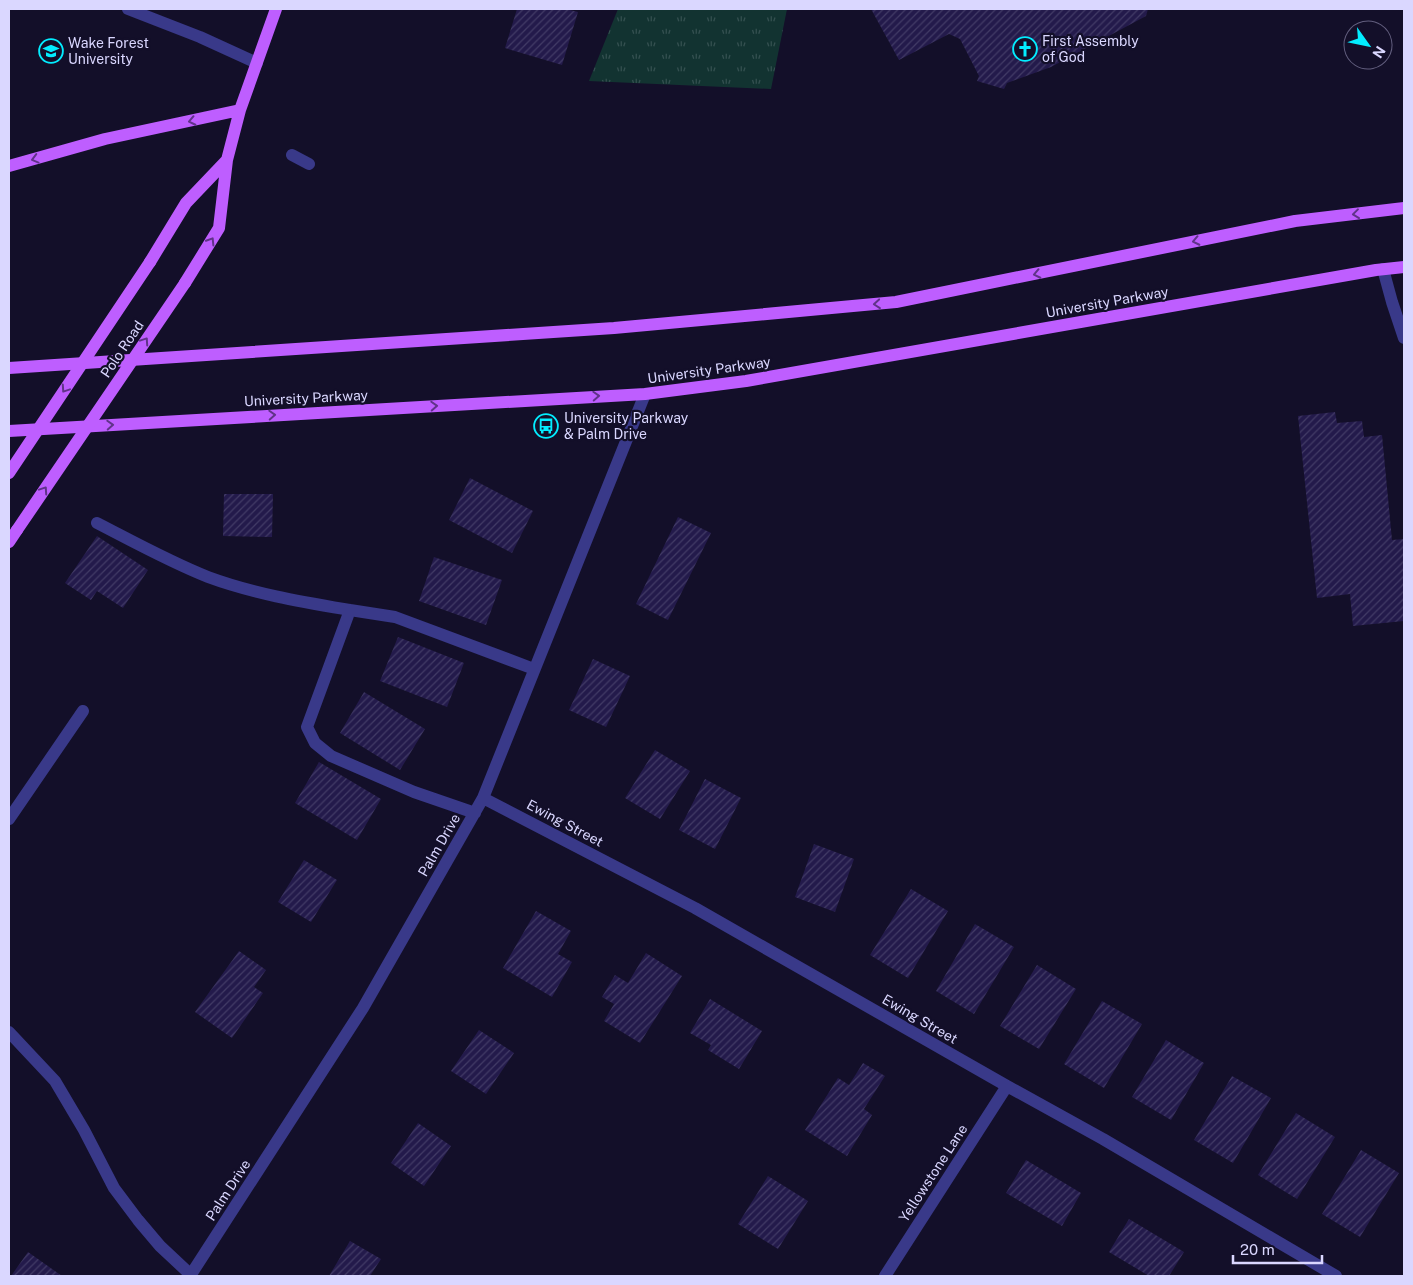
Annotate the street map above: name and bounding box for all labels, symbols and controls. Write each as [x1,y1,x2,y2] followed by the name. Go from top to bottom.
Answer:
[1343,20,1393,70] north arrow
[1042,33,1139,65] place label: First Assembly of God
[68,35,149,67] place label: Wake Forest University
[1012,36,1038,62] church icon: First Assembly of God
[38,38,64,64] school or university icon: Wake Forest University
[1369,43,1389,61] text: N
[188,115,197,125] one-way arrow
[31,153,39,163] one-way arrow
[1352,208,1360,219] one-way arrow
[1191,235,1200,246] one-way arrow
[204,238,214,247] one-way arrow
[1032,268,1041,278] one-way arrow
[1044,283,1170,321] street label: University Parkway
[873,298,881,309] one-way arrow
[97,318,147,380] street label: Polo Road
[139,337,148,346] one-way arrow
[646,353,772,387] street label: University Parkway
[61,384,71,393] one-way arrow
[244,387,369,409] street label: University Parkway
[593,391,601,402] one-way arrow
[431,400,439,411] one-way arrow
[268,410,276,421] one-way arrow
[564,410,689,442] place label: University Parkway & Palm Drive
[533,413,559,439] bus stop icon: University Parkway & Palm Drive
[106,419,114,430] one-way arrow
[38,486,47,495] one-way arrow
[524,796,606,850] street label: Ewing Street
[415,811,463,879] street label: Palm Drive
[880,991,960,1047] street label: Ewing Street
[895,1121,971,1225] street label: Yellowstone Lane
[202,1156,254,1224] street label: Palm Drive
[1233,1232,1322,1264] scale bar
[1240,1241,1275,1258] text: 20 m

